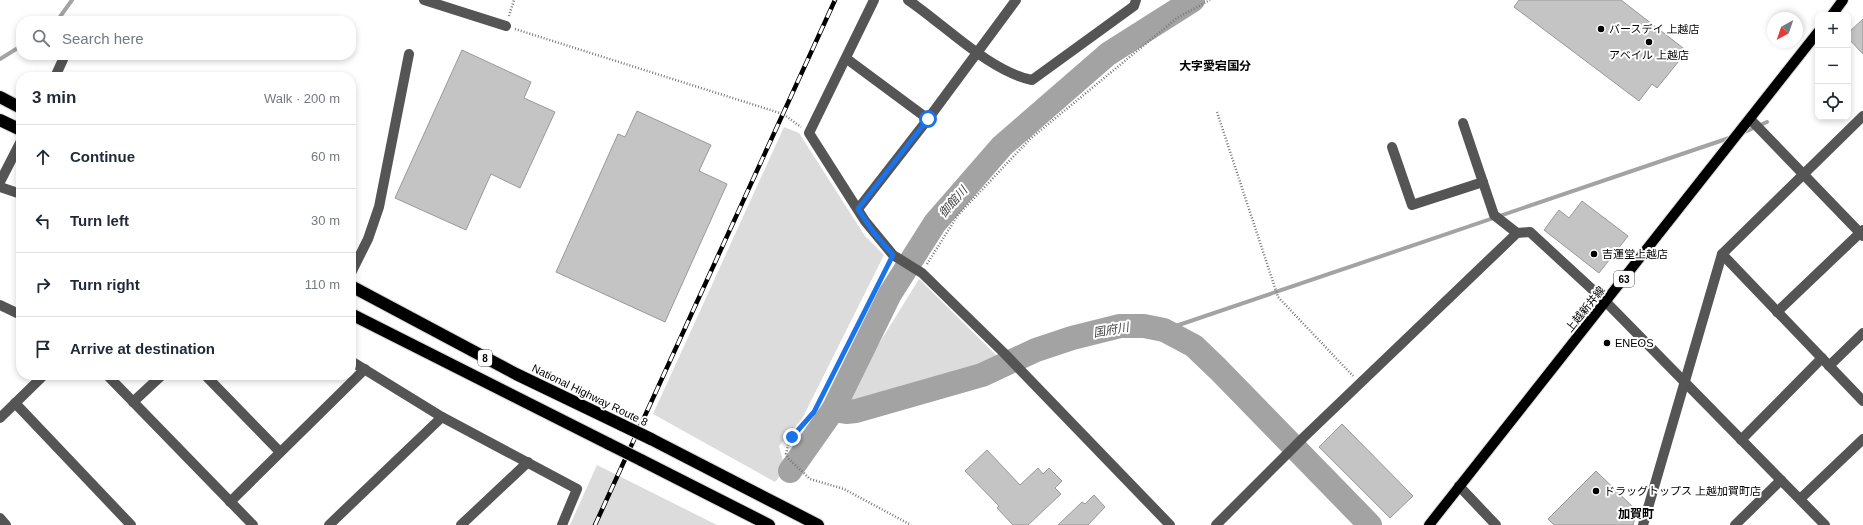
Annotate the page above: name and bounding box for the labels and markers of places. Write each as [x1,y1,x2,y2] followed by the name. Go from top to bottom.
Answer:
[1609,23,1700,35] place label: バースデイ 上越店
[1596,24,1606,34] marker: バースデイ 上越店
[1644,37,1654,47] marker: アベイル 上越店
[1609,49,1689,61] place label: アベイル 上越店
[1602,248,1668,260] place label: 吉運堂上越店
[1589,249,1599,259] marker: 吉運堂上越店
[1615,337,1654,349] place label: ENEOS
[1602,338,1612,348] marker: ENEOS
[1604,485,1761,497] place label: ドラッグトップス 上越加賀町店
[1591,486,1601,496] marker: ドラッグトップス 上越加賀町店

